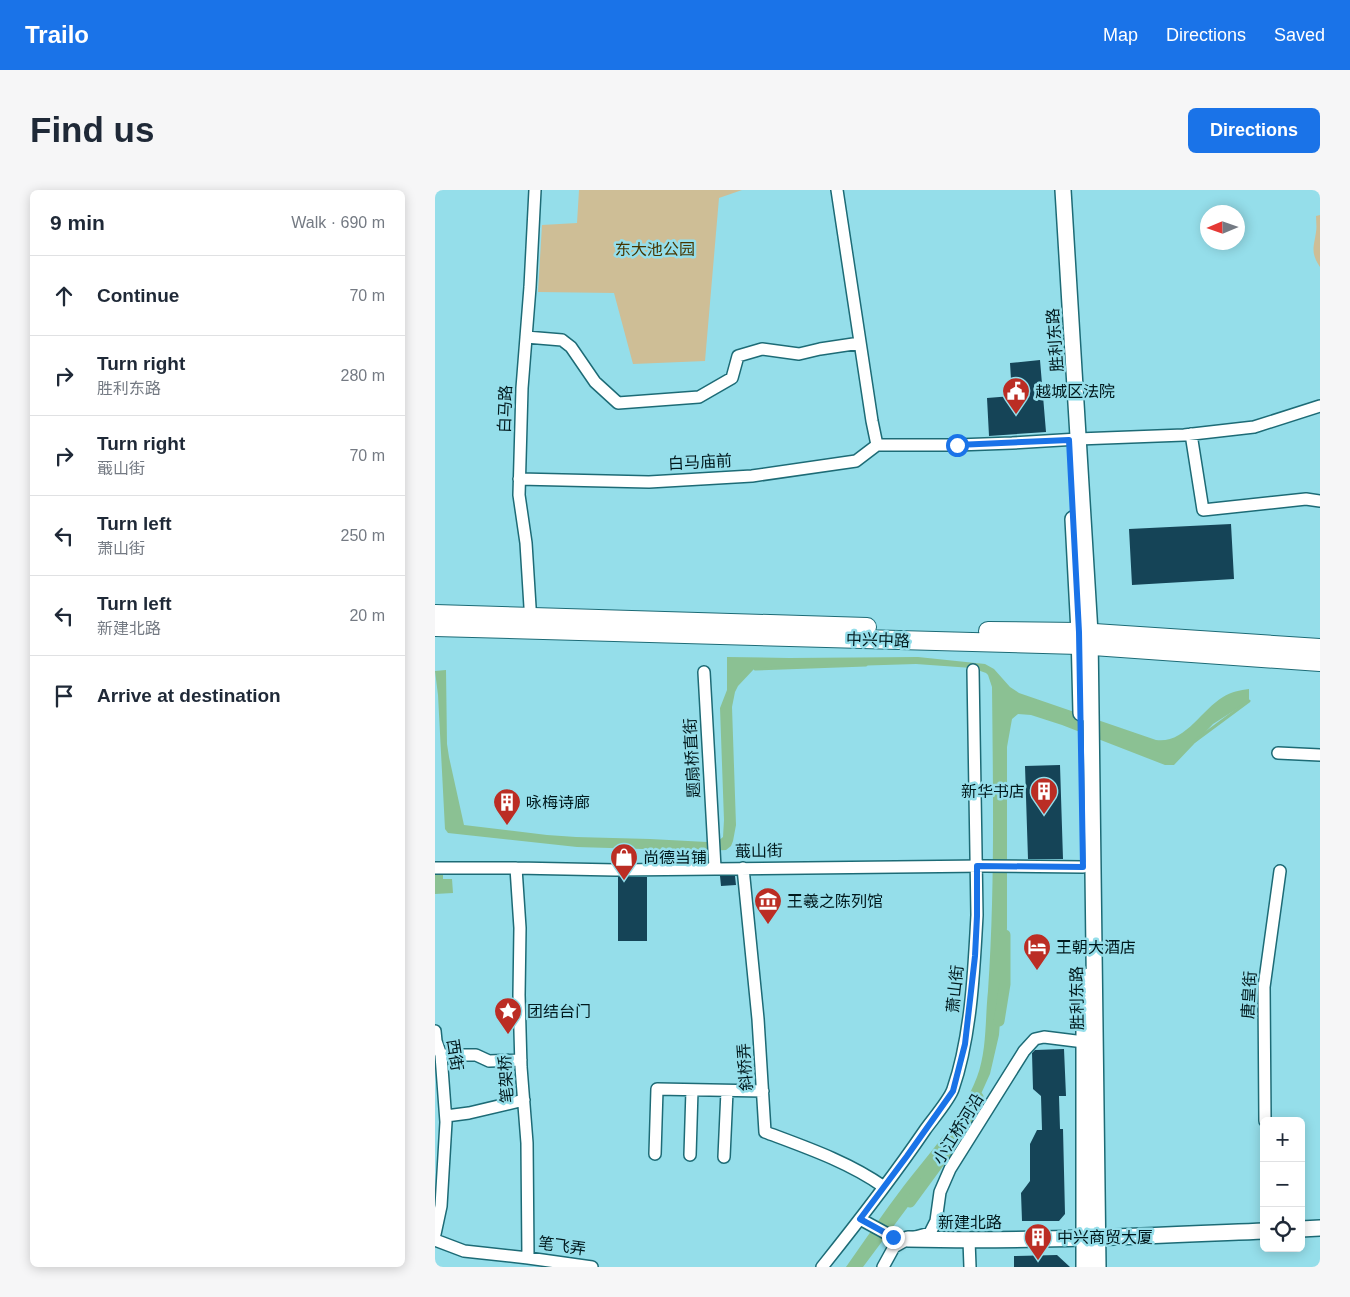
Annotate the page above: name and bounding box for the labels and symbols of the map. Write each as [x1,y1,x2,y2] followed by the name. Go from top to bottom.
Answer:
[1200,205,1245,250] north arrow
[615,241,695,258] park label: 东大池公园
[1044,307,1066,373] street label: 胜利东路
[1001,376,1031,415] public building icon: 越城区法院
[1035,383,1115,400] place label: 越城区法院
[496,385,514,433] street label: 白马路
[946,434,969,457] route start
[668,452,732,472] street label: 白马庙前
[846,630,910,650] street label: 中兴中路
[681,718,703,798] street label: 题扇桥直街
[1029,776,1059,815] building icon: 新华书店
[961,783,1025,800] place label: 新华书店
[492,787,522,826] building icon: 咏梅诗廊
[526,794,590,811] place label: 咏梅诗廊
[609,842,639,881] shop icon: 尚德当铺
[735,842,783,860] street label: 蕺山街
[643,849,707,866] place label: 尚德当铺
[753,886,783,925] museum icon: 王羲之陈列馆
[787,893,883,910] place label: 王羲之陈列馆
[1022,932,1052,971] hotel icon: 王朝大酒店
[1056,939,1136,956] place label: 王朝大酒店
[944,964,966,1014] street label: 萧山街
[1068,966,1086,1030] street label: 胜利东路
[1239,971,1259,1019] street label: 唐皇街
[493,996,523,1035] place icon: 团结台门
[527,1003,591,1020] place label: 团结台门
[444,1038,466,1072] street label: 西街
[735,1042,755,1092] street label: 斜桥弄
[496,1055,516,1103] street label: 笔架桥
[930,1091,986,1167] street label: 小江桥河沿
[938,1214,1002,1231] street label: 新建北路
[1023,1222,1053,1261] building icon: 中兴商贸大厦
[882,1226,905,1249] route end
[1057,1229,1153,1246] place label: 中兴商贸大厦
[537,1234,587,1258] street label: 笔飞弄

